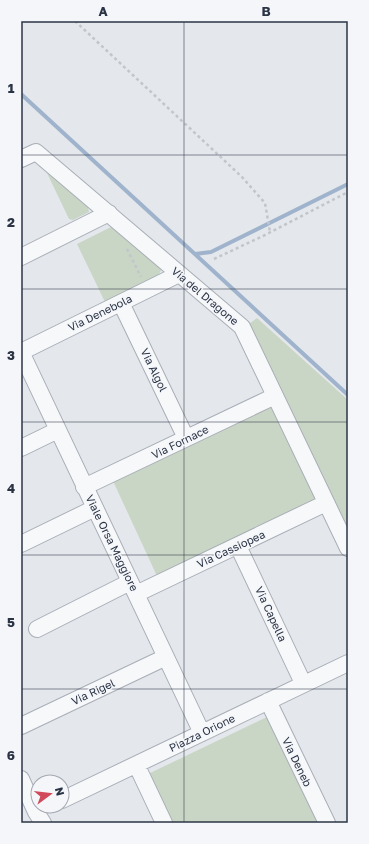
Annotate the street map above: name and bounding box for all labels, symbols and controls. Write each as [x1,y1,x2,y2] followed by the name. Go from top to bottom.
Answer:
[98,3,108,19] text: A
[261,3,271,19] text: B
[8,80,15,96] text: 1
[7,214,15,230] text: 2
[169,264,241,327] street label: Via del Dragone
[66,291,134,334] street label: Via Denebola
[138,346,171,394] street label: Via Algol
[7,347,15,363] text: 3
[149,422,210,461] street label: Via Fornace
[7,480,15,496] text: 4
[83,492,141,593] street label: Viale Orsa Maggiore
[195,527,267,570] street label: Via Cassiopea
[253,584,290,643] street label: Via Capella
[7,614,15,630] text: 5
[69,676,117,707] street label: Via Rigel
[167,711,237,754] street label: Piazza Orione
[280,735,315,789] street label: Via Deneb
[7,747,15,763] text: 6
[30,774,70,814] north arrow
[53,786,68,797] text: N

